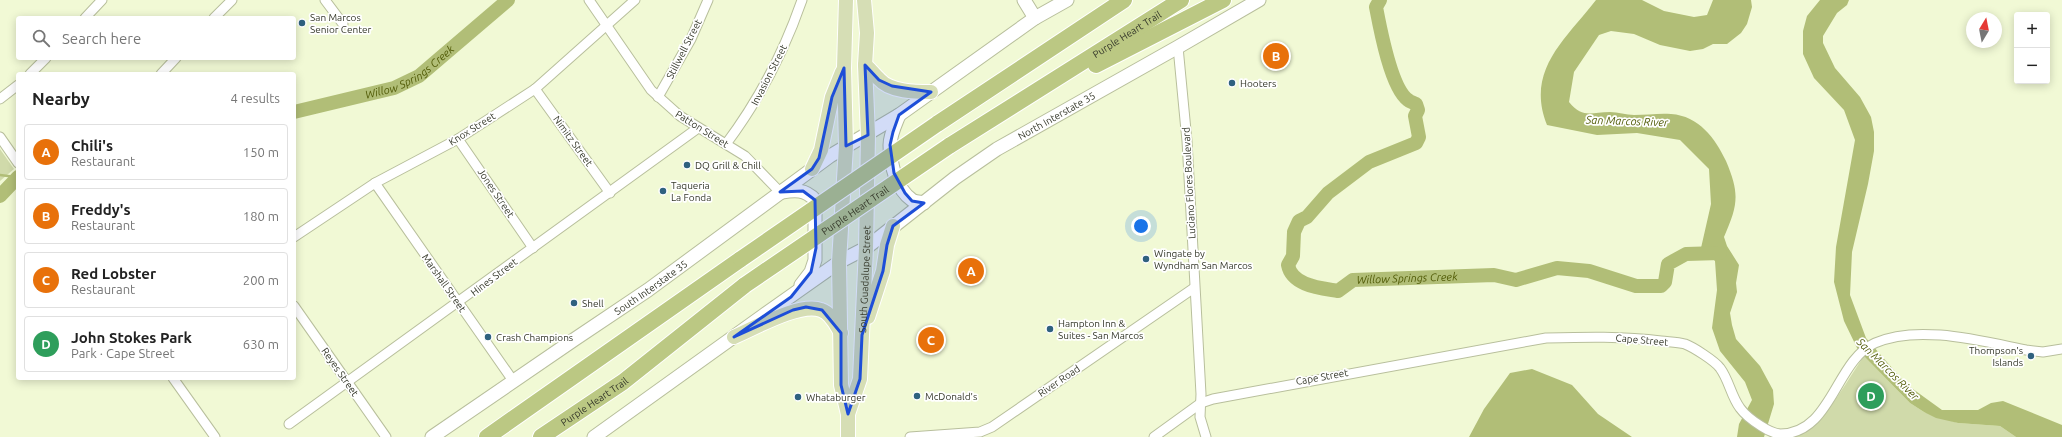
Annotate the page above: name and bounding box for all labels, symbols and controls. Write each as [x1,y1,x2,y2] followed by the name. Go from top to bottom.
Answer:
[1090,8,1163,60] street label: Purple Heart Trail
[310,12,372,35] place label: San Marcos Senior Center
[1966,12,2002,48] north arrow
[2014,12,2050,84] map controls
[2014,12,2050,48] button: +
[16,16,296,60] search box
[664,17,704,81] street label: Stillwell Street
[297,18,307,28] marker: San Marcos Senior Center
[30,27,52,49] icon: search
[62,30,141,47] text: Search here
[1263,41,1289,71] pin: B
[364,43,457,101] water label: Willow Springs Creek
[749,43,789,107] street label: Invasion Street
[2014,48,2050,84] button: −
[1227,78,1237,88] marker: Hooters
[1240,78,1276,89] place label: Hooters
[32,89,90,108] text: Nearby
[1016,89,1097,142] street label: North Interstate 35
[230,91,280,105] text: 4 results
[673,108,731,150] street label: Patton Street
[447,110,497,148] street label: Knox Street
[551,114,595,168] street label: Nimitz Street
[1585,114,1669,128] water label: San Marcos River
[1181,127,1197,239] street label: Luciano Flores Boulevard
[71,137,113,154] text: Chili's
[41,145,51,159] text: A
[243,145,279,159] text: 150 m
[71,154,135,168] text: Restaurant
[682,160,692,170] marker: DQ Grill & Chill
[695,160,761,171] place label: DQ Grill & Chill
[476,166,516,220] street label: Jones Street
[671,180,711,203] place label: Taqueria La Fonda
[819,183,891,237] street label: Purple Heart Trail
[658,186,668,196] marker: Taqueria La Fonda
[71,201,131,218] text: Freddy's
[42,209,50,223] text: B
[243,209,279,223] text: 180 m
[1131,216,1151,236] your location
[71,218,135,232] text: Restaurant
[857,225,872,333] street label: South Guadalupe Street
[1154,248,1252,271] place label: Wingate by Wyndham San Marcos
[420,252,468,314] street label: Marshall Street
[1141,254,1151,264] marker: Wingate by Wyndham San Marcos
[469,256,519,298] street label: Hines Street
[958,256,984,286] pin: A
[612,258,689,317] street label: South Interstate 35
[71,265,156,282] text: Red Lobster
[1356,270,1458,286] water label: Willow Springs Creek
[42,273,50,287] text: C
[243,273,279,287] text: 200 m
[71,282,135,296] text: Restaurant
[569,298,579,308] marker: Shell
[582,298,604,309] place label: Shell
[1058,318,1143,341] place label: Hampton Inn & Suites - San Marcos
[1045,324,1055,334] marker: Hampton Inn & Suites - San Marcos
[918,325,944,355] pin: C
[71,329,192,346] text: John Stokes Park
[483,332,493,342] marker: Crash Champions
[496,332,573,343] place label: Crash Champions
[1615,332,1669,348] street label: Cape Street
[1854,335,1922,403] water label: San Marcos River
[41,337,51,351] text: D
[243,337,279,351] text: 630 m
[1969,345,2023,368] place label: Thompson's Islands
[71,346,175,360] text: Park · Cape Street
[319,346,361,398] street label: Reyes Street
[2026,351,2036,361] marker: Thompson's Islands
[1036,363,1082,399] street label: River Road
[1295,367,1349,387] street label: Cape Street
[558,375,630,428] street label: Purple Heart Trail
[1858,381,1884,411] pin: D
[912,391,922,401] marker: McDonald's
[925,391,977,402] place label: McDonald's
[793,392,803,402] marker: Whataburger
[806,392,866,403] place label: Whataburger

